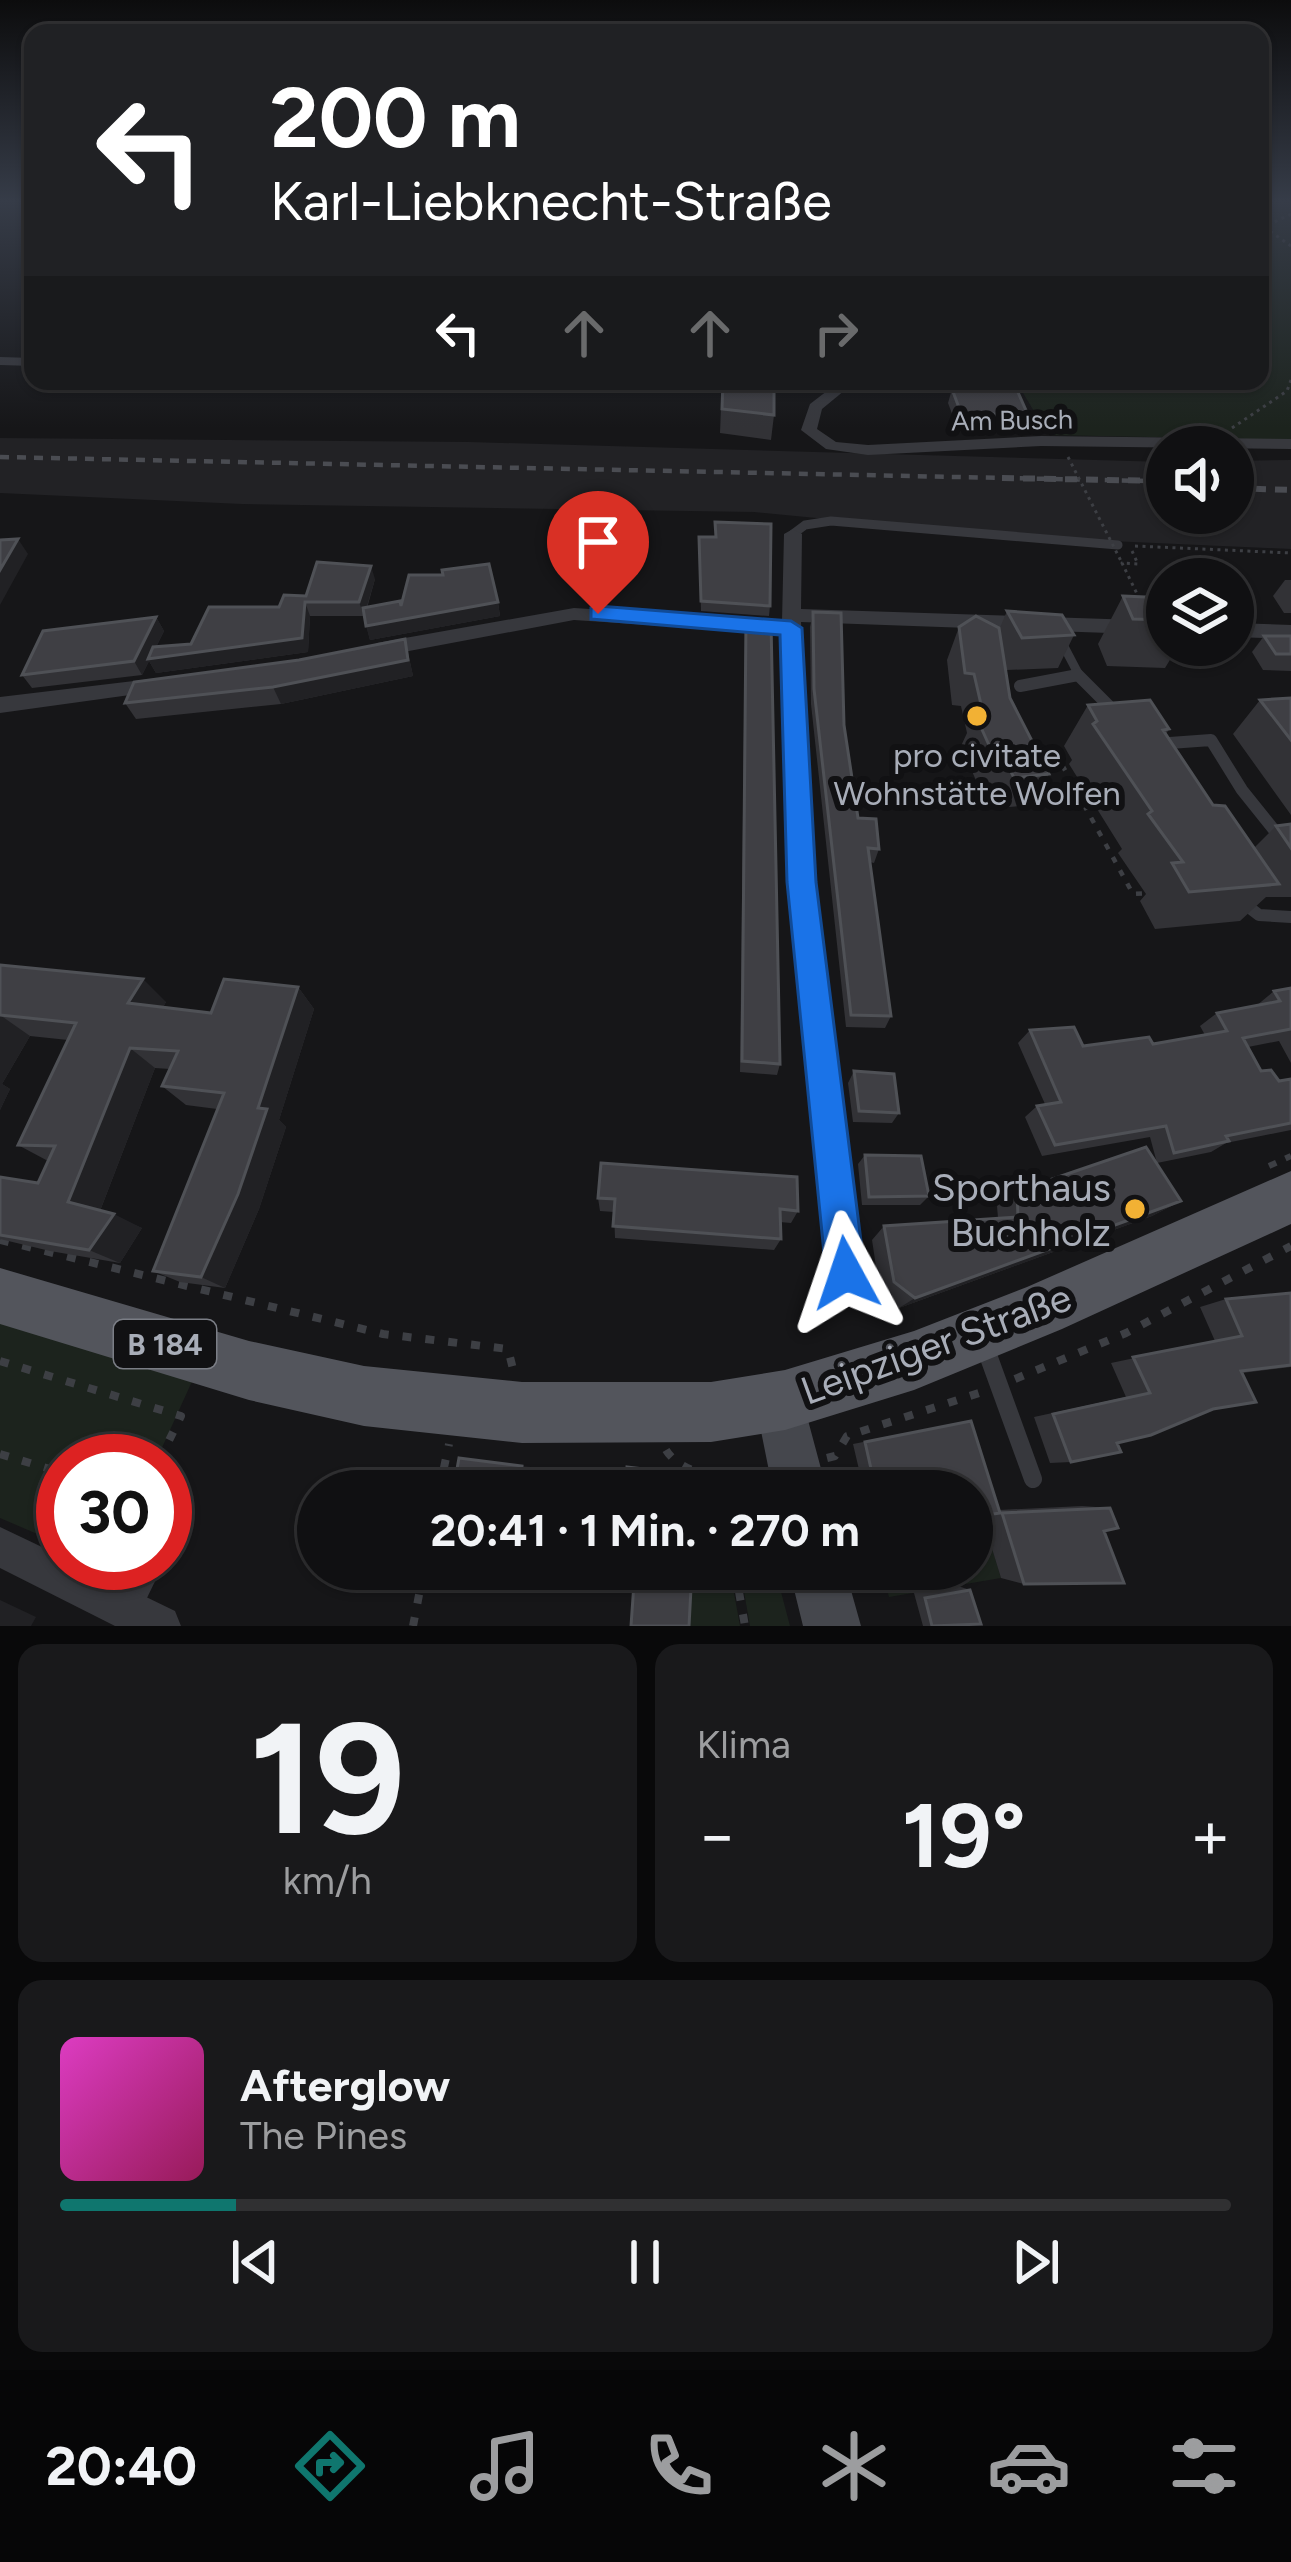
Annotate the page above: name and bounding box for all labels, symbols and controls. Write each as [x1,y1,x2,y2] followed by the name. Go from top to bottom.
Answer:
[270,67,521,168] text: 200 m
[72,72,228,228] icon: left
[270,169,832,234] text: Karl-Liebknecht-Straße
[425,300,491,366] icon: left
[551,300,617,366] icon: ahead
[677,300,743,366] icon: ahead
[803,300,869,366] icon: right
[951,402,1073,438] street label: Am Busch
[1146,426,1254,666] map controls
[1146,426,1254,534] button: sound
[547,491,649,614] pin
[565,509,631,575] icon: arrive
[1146,558,1254,666] button: layers
[964,703,990,729] marker: pro civitate Wohnstätte Wolfen
[833,736,1121,813] place label: pro civitate Wohnstätte Wolfen
[932,1164,1111,1256] place label: Sporthaus Buchholz
[1122,1196,1148,1222] marker: Sporthaus Buchholz
[783,1210,909,1336] position arrow
[795,1273,1077,1415] street label: Leipziger Straße
[114,1320,216,1368] road number: B 184
[36,1434,192,1590] speed limit sign: 30
[430,1503,860,1557] text: 20:41 · 1 Min. · 270 m
[249,1685,405,1872] text: 19
[697,1721,791,1768] text: Klima
[902,1781,1026,1890] text: 19°
[697,1795,738,1875] text: −
[1190,1795,1231,1875] text: +
[283,1857,372,1904] text: km/h
[240,2058,450,2112] text: Afterglow
[240,2112,407,2159] text: The Pines
[222,2229,288,2295] icon: previous
[612,2229,678,2295] icon: pause
[1003,2229,1069,2295] icon: next
[288,2424,372,2508] icon: directions
[463,2424,547,2508] icon: music
[637,2424,721,2508] icon: phone
[812,2424,896,2508] icon: climate
[987,2424,1071,2508] icon: car
[1162,2424,1246,2508] icon: filters
[45,2434,197,2499] text: 20:40

